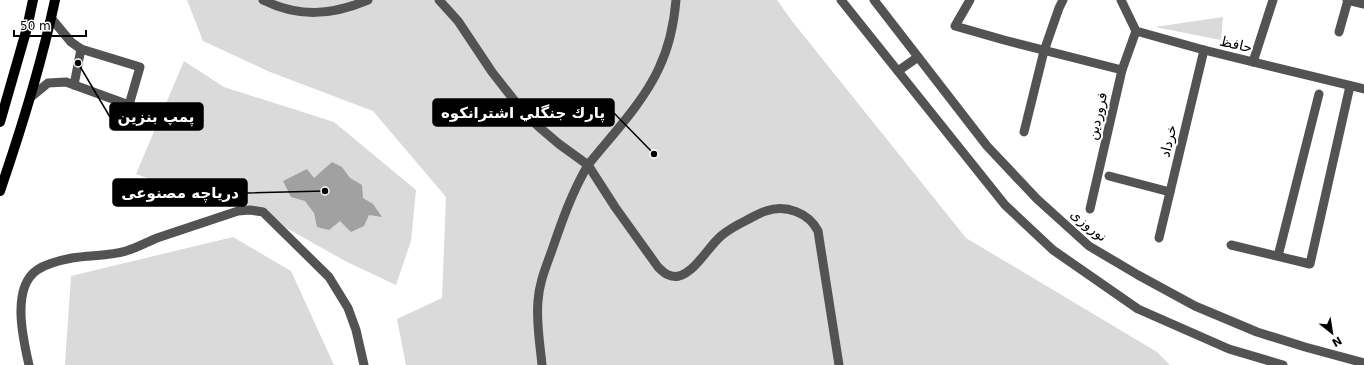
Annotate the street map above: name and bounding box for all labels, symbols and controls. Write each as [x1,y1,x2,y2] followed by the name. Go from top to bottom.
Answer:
[14,12,86,38] scale bar
[20,19,51,33] text: 50 m
[1218,33,1254,55] street label: حافظ
[1084,90,1111,142] street label: فروردین
[433,99,614,126] callout: پارك جنگلي اشترانكوه
[110,103,203,130] callout: پمپ بنزین
[441,104,605,123] text: پارك جنگلي اشترانكوه
[117,108,195,127] text: پمپ بنزین
[1156,123,1181,159] street label: خرداد
[113,179,247,206] callout: دریاچه مصنوعی
[121,184,239,203] text: دریاچه مصنوعی
[1067,205,1111,245] street label: نوروزی
[1312,313,1352,353] north arrow
[1330,333,1344,349] text: N

